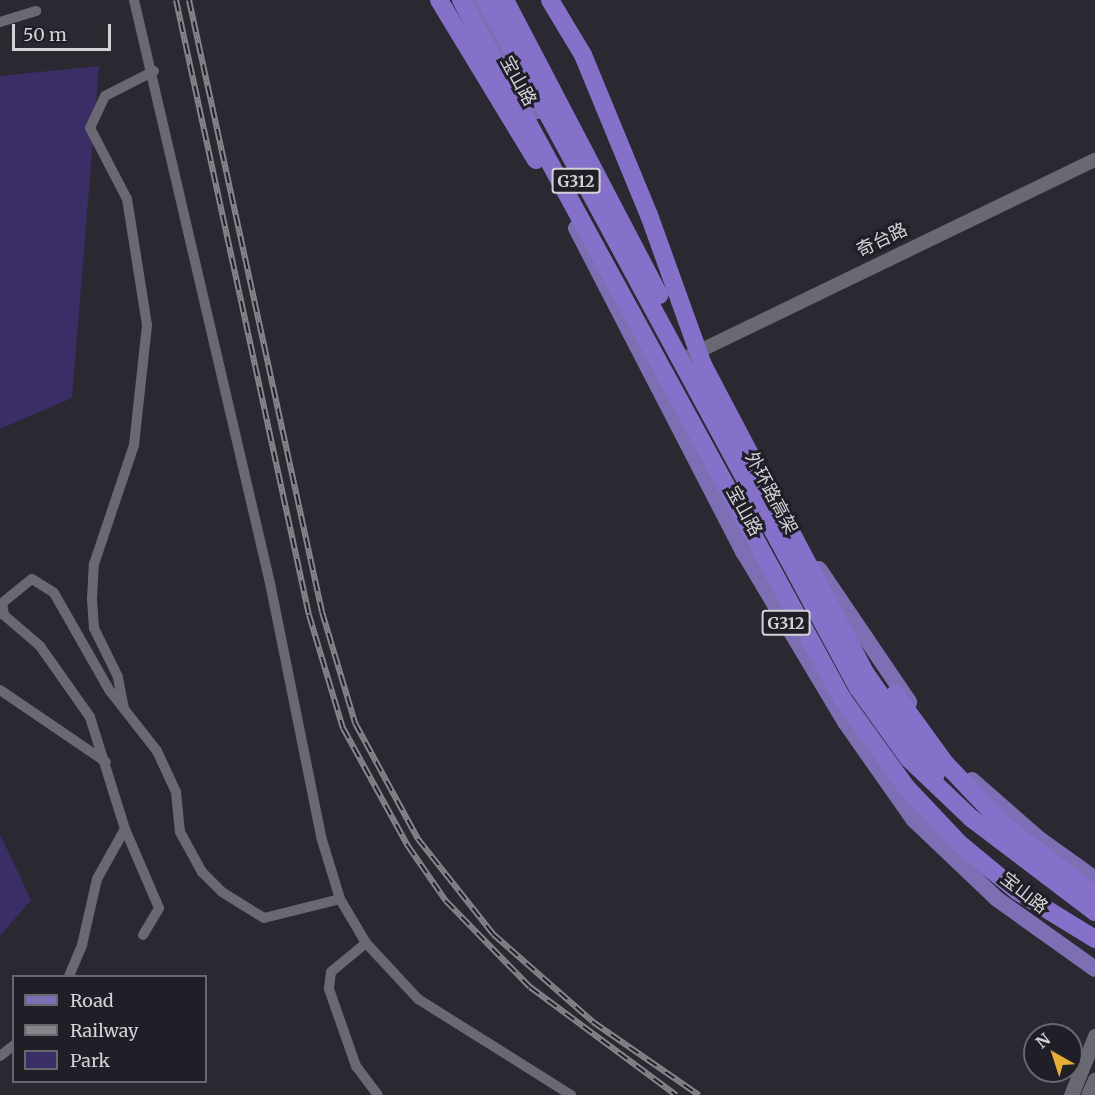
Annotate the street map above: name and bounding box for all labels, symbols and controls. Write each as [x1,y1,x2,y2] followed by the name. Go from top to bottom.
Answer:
[15,12,114,50] scale bar
[23,23,67,46] text: 50 m
[495,52,541,110] street label: 宝山路
[550,168,602,194] road number: G312
[853,218,911,262] street label: 奇台路
[740,448,802,538] street label: 外环路高架
[721,482,767,540] street label: 宝山路
[760,610,812,636] road number: G312
[996,868,1052,918] street label: 宝山路
[12,975,207,1083] legend
[70,989,114,1012] text: Road
[70,1019,138,1042] text: Railway
[1023,1023,1083,1083] north arrow
[1032,1029,1054,1052] text: N
[70,1049,110,1072] text: Park

